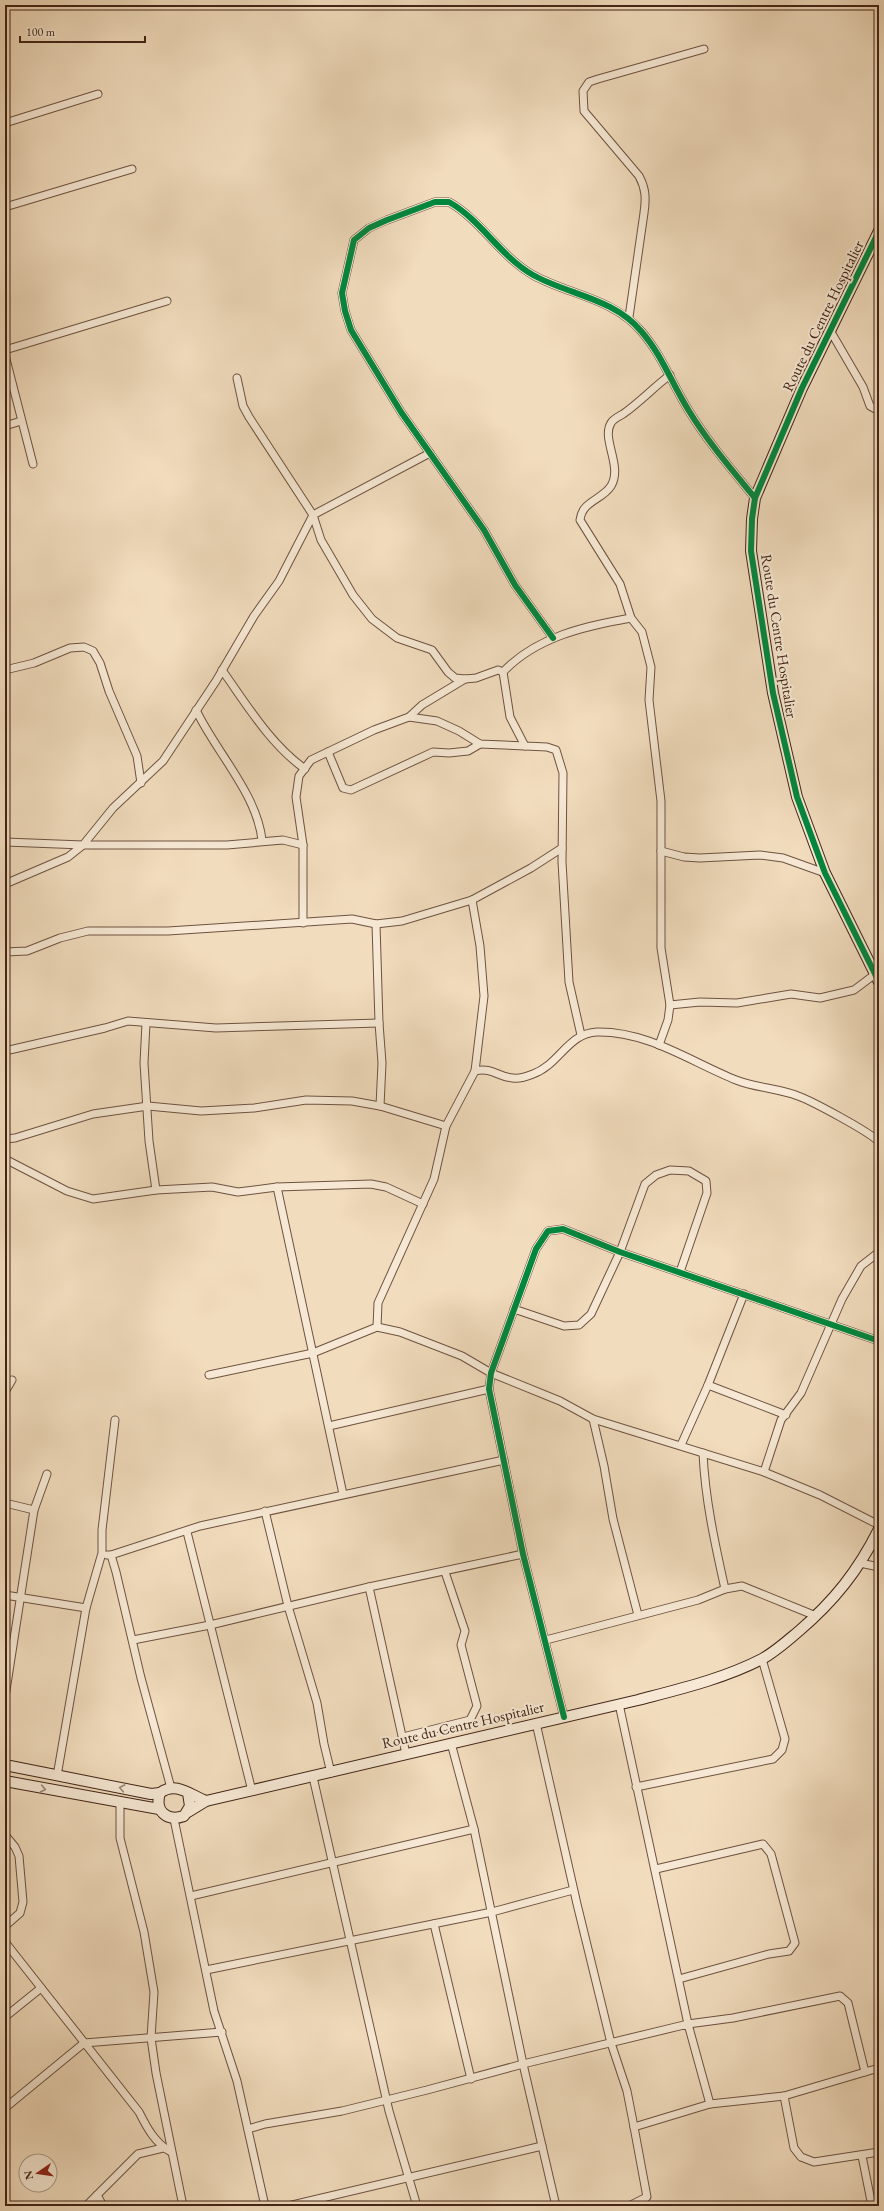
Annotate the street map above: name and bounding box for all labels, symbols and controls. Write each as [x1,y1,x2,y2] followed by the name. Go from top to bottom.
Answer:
[20,18,145,44] scale bar
[26,24,56,40] text: 100 m
[778,237,867,394] street label: Route du Centre Hospitalier
[757,553,802,719] street label: Route du Centre Hospitalier
[380,1697,546,1752] street label: Route du Centre Hospitalier
[40,1784,46,1792] one-way arrow
[119,1785,125,1793] one-way arrow
[18,2153,58,2193] north arrow
[20,2169,36,2181] text: N

